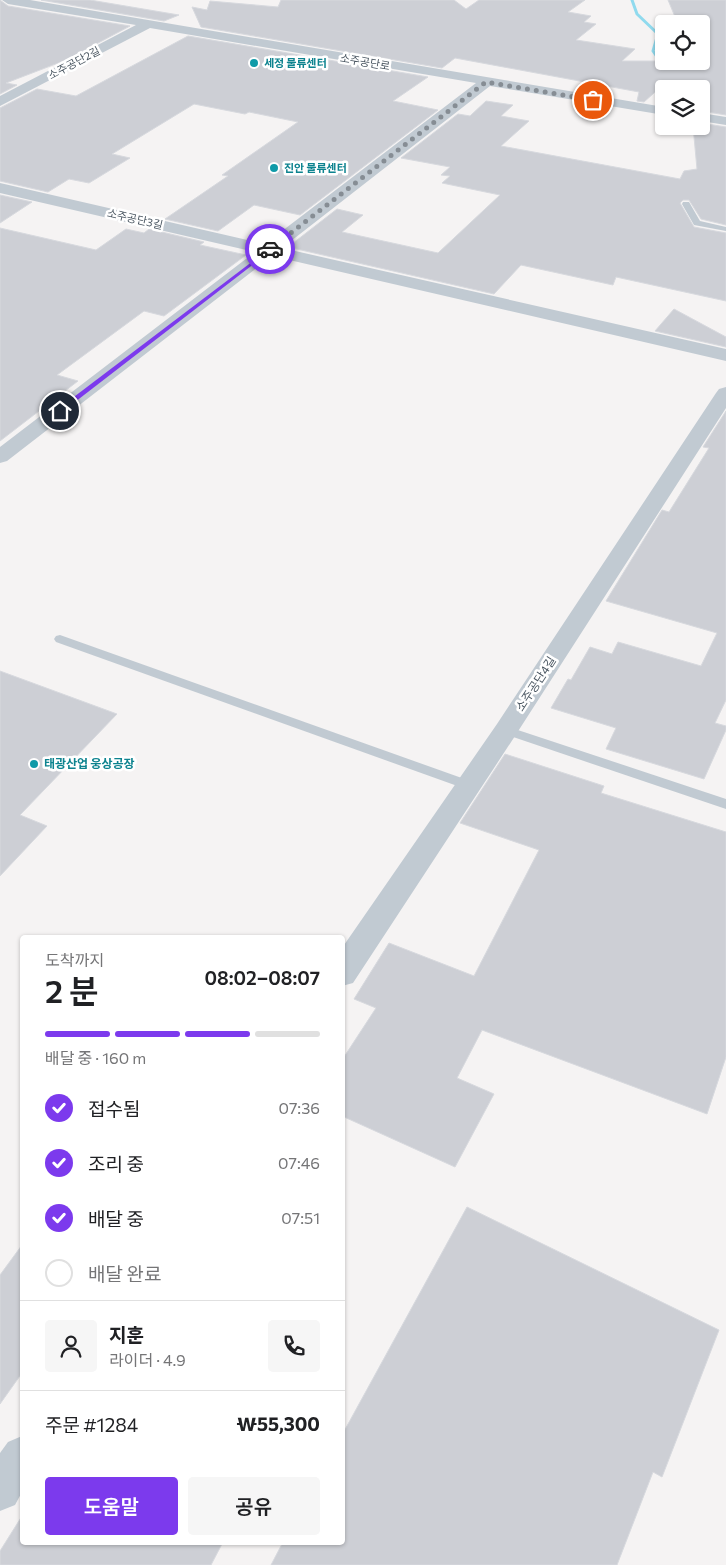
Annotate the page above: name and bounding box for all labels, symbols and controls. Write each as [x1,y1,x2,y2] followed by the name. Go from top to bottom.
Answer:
[655,15,710,135] map controls
[655,15,710,70] button: locate
[46,44,102,82] street label: 소주공단2길
[339,51,391,72] street label: 소주공단로
[264,56,327,69] place label: 세정 물류센터
[248,57,260,69] marker: 세정 물류센터
[572,79,614,121] pin
[655,80,710,135] button: layers
[579,86,607,114] icon: bag
[284,161,347,174] place label: 진안 물류센터
[268,162,280,174] marker: 진안 물류센터
[106,206,164,231] street label: 소주공단3길
[245,224,295,274] courier
[256,235,284,263] icon: car
[39,390,81,432] pin
[46,397,74,425] icon: home
[512,653,558,713] street label: 소주공단4길
[44,756,135,770] place label: 태광산업 웅상공장
[28,758,40,770] marker: 태광산업 웅상공장
[45,950,104,969] text: 도착까지
[204,966,320,989] text: 08:02–08:07
[45,970,99,1010] text: 2 분
[45,1048,146,1067] text: 배달 중 · 160 m
[45,1094,73,1122] icon: check
[88,1097,140,1120] text: 접수됨
[279,1098,320,1117] text: 07:36
[45,1149,73,1177] icon: check
[88,1152,144,1175] text: 조리 중
[278,1153,320,1172] text: 07:46
[45,1204,73,1232] icon: check
[88,1207,144,1230] text: 배달 중
[281,1208,320,1227] text: 07:51
[88,1262,162,1285] text: 배달 완료
[45,1320,97,1372] button: person
[268,1320,320,1372] button: phone
[109,1323,144,1346] text: 지훈
[109,1350,186,1369] text: 라이더 · 4.9
[236,1412,320,1435] text: ₩55,300
[45,1413,138,1436] text: 주문 #1284
[45,1477,178,1535] button: 도움말
[188,1477,320,1535] button: 공유

